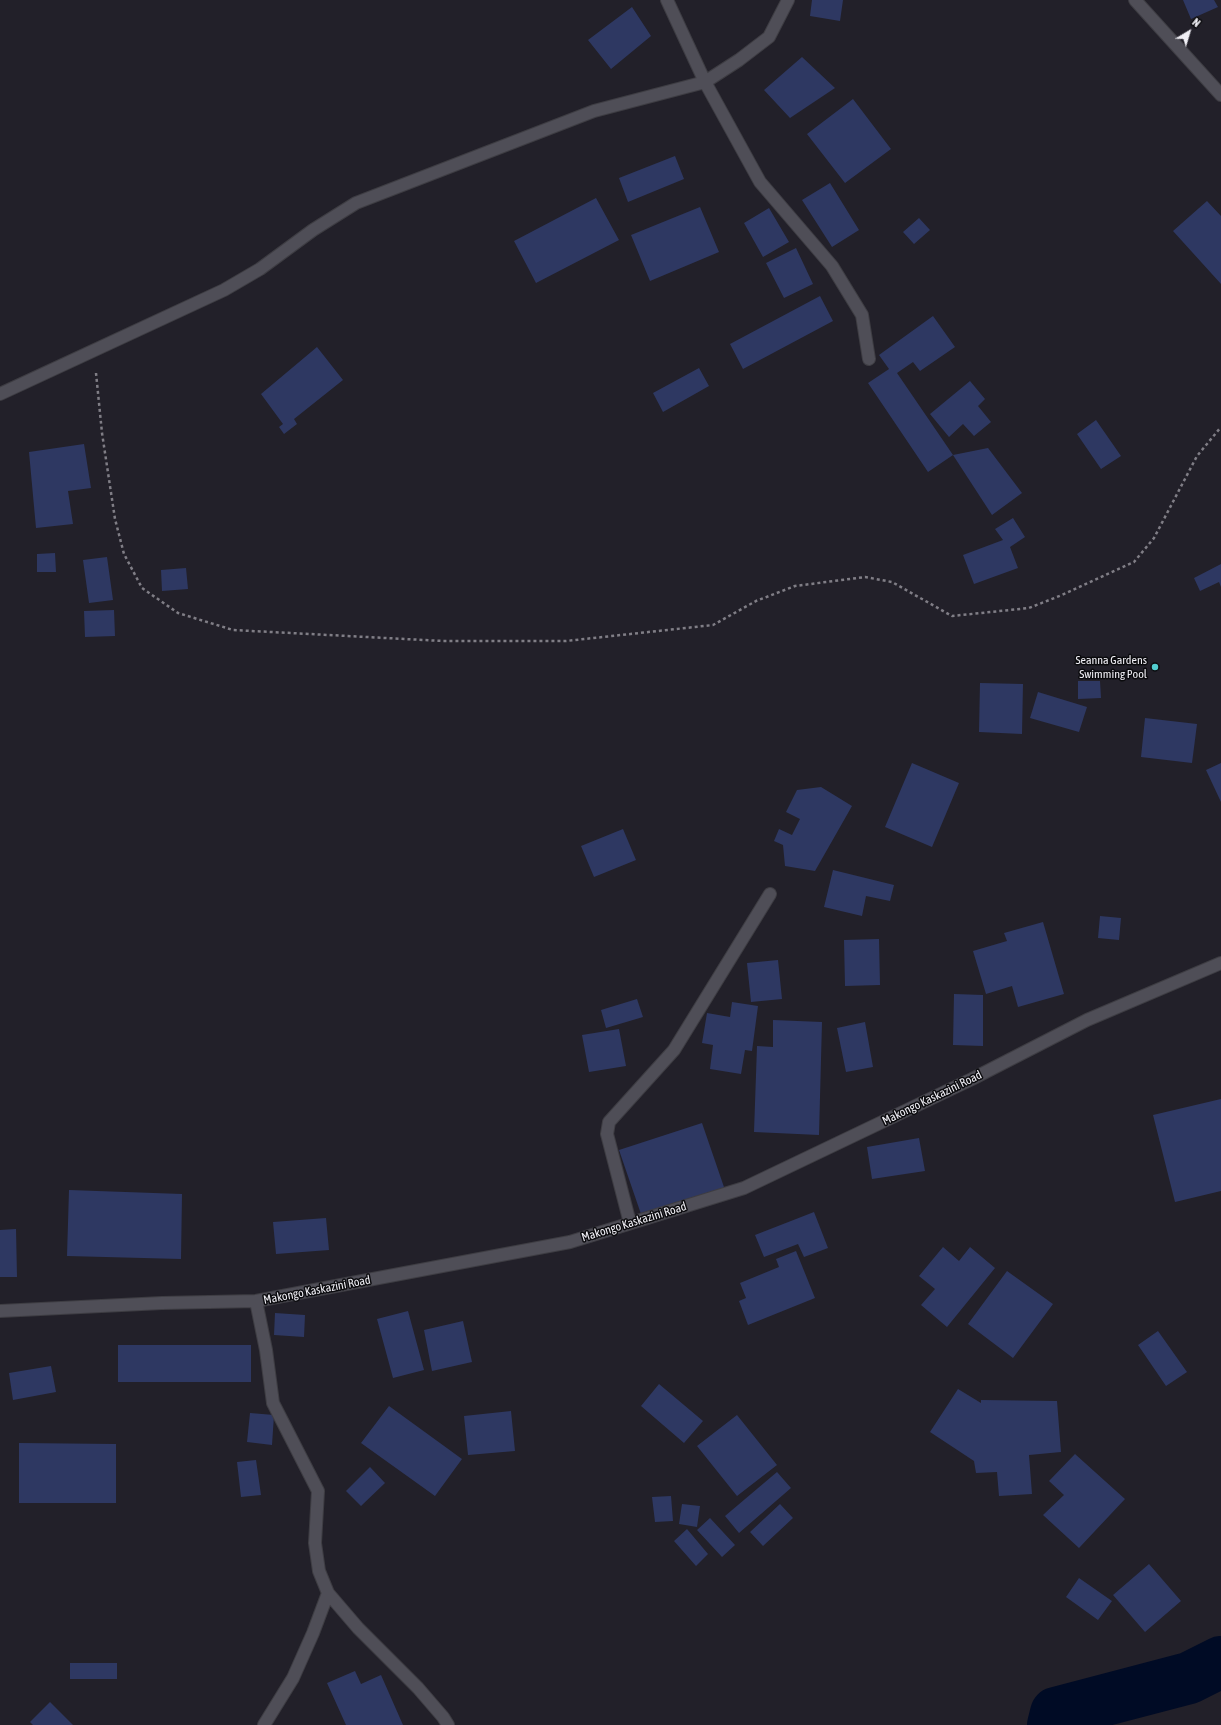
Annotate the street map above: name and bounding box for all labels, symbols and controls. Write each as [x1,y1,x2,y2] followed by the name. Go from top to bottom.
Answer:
[1169,12,1209,52] north arrow
[1190,16,1203,29] text: N
[1075,653,1147,681] place label: Seanna Gardens Swimming Pool
[1150,662,1160,672] marker: Seanna Gardens Swimming Pool
[880,1068,984,1128] street label: Makongo Kaskazini Road
[580,1199,688,1245] street label: Makongo Kaskazini Road
[262,1273,372,1307] street label: Makongo Kaskazini Road

